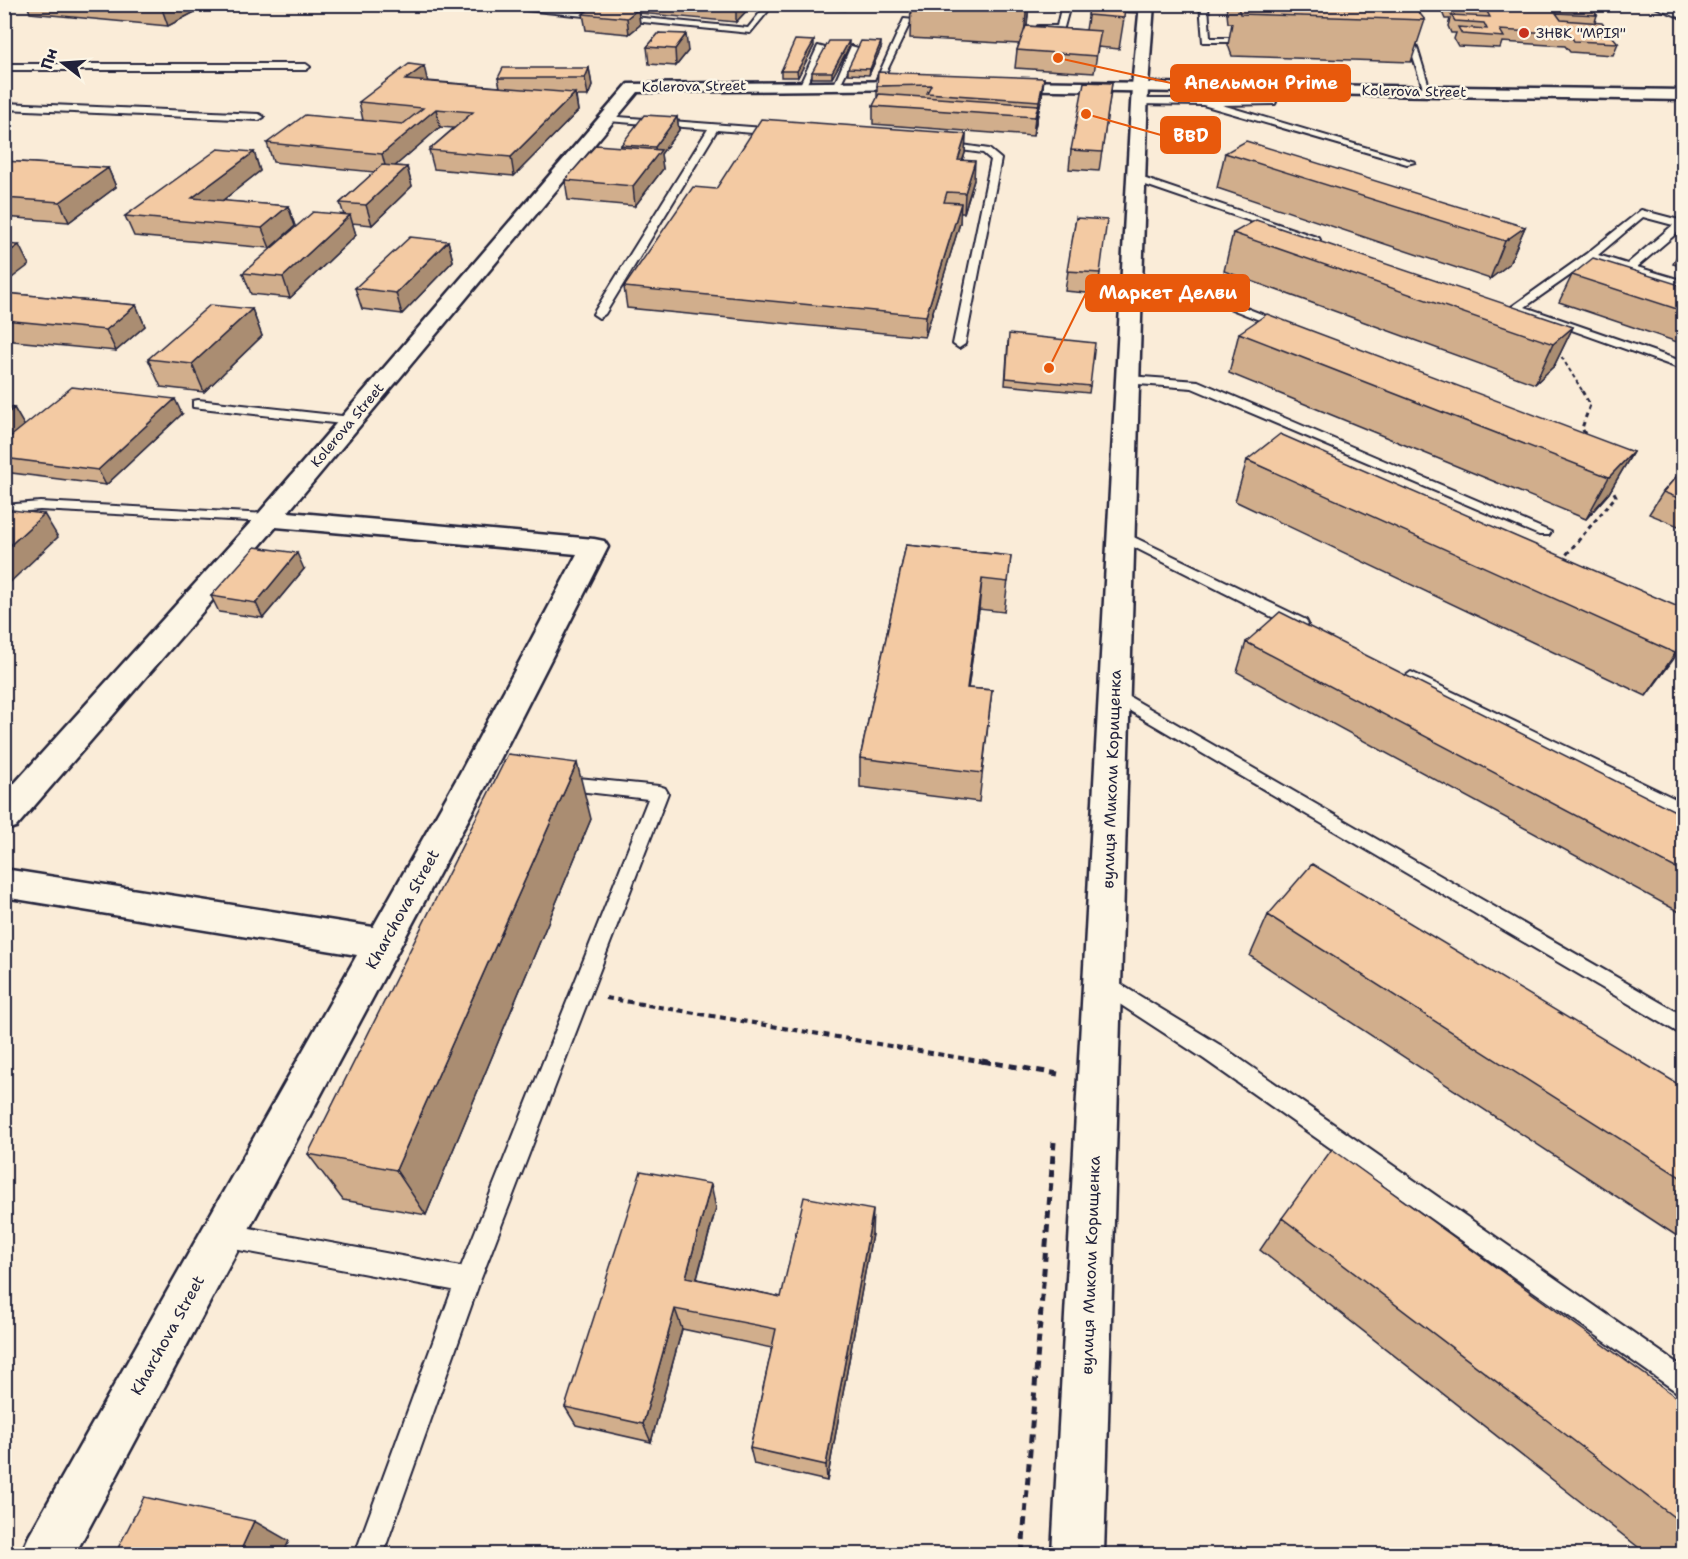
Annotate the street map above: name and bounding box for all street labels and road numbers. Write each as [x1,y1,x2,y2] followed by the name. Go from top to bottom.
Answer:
[642,76,746,96] street label: Kolerova Street
[1362,81,1466,101] street label: Kolerova Street
[306,379,388,471] street label: Kolerova Street
[1097,669,1126,889] street label: вулиця Миколи Корищенка
[361,846,444,973] street label: Kharchova Street
[1076,1155,1105,1375] street label: вулиця Миколи Корищенка
[126,1272,209,1399] street label: Kharchova Street

